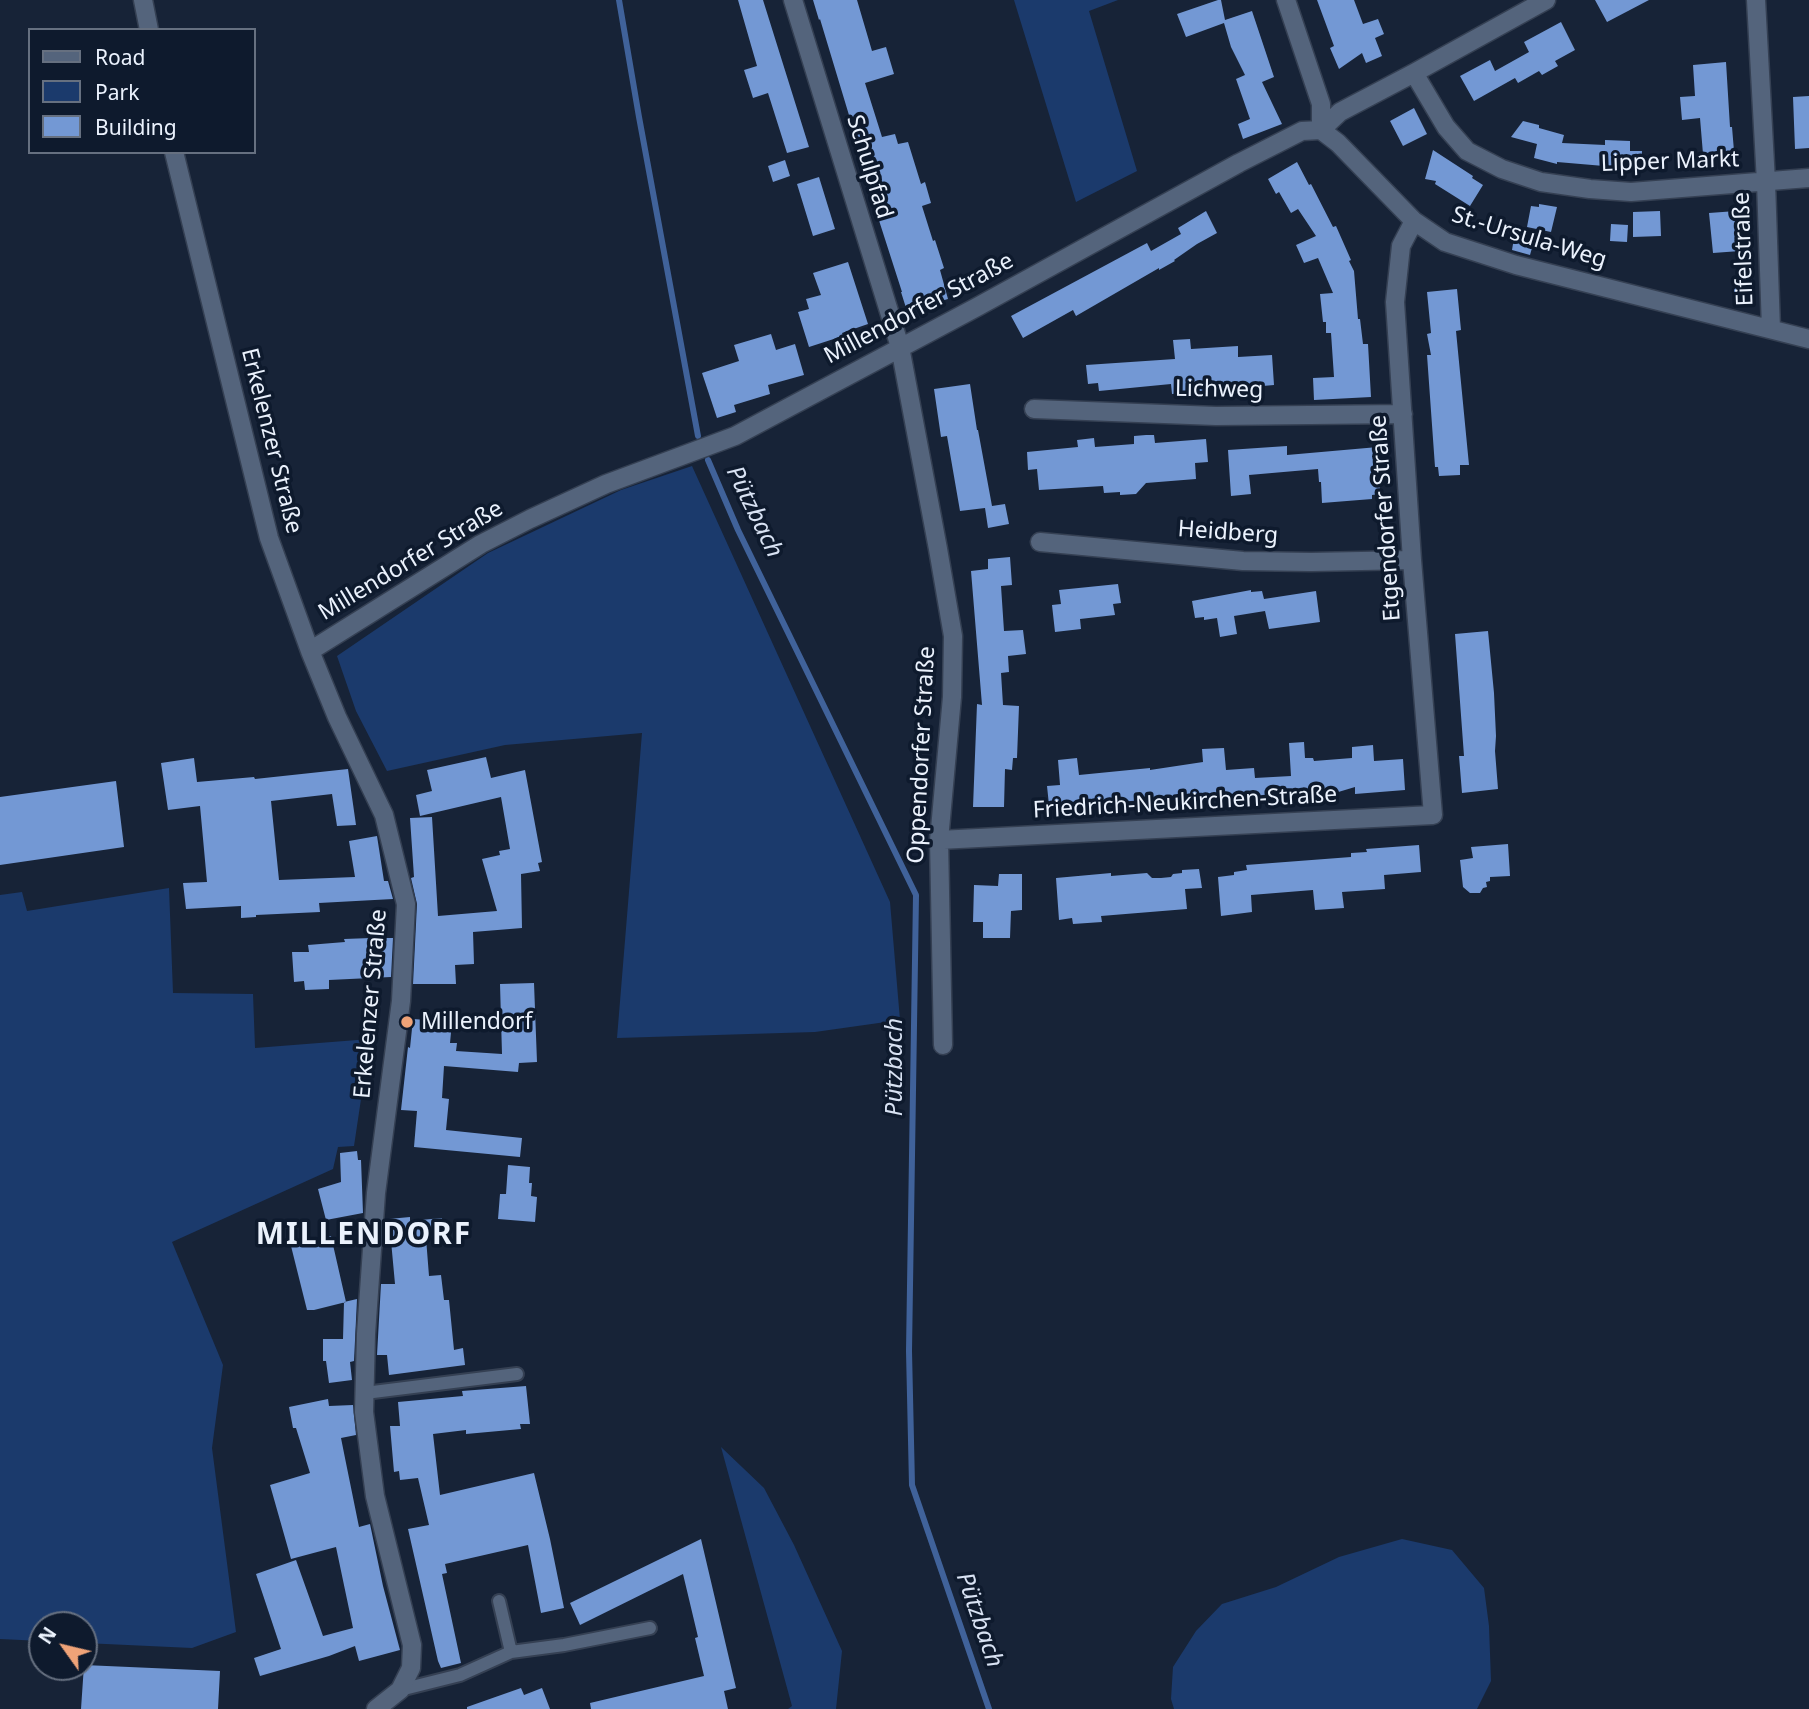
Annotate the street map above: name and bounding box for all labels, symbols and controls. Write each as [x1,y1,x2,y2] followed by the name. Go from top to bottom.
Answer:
[28,28,256,154] legend
[95,43,145,71] text: Road
[95,78,139,106] text: Park
[840,112,898,222] street label: Schulpfad
[95,113,177,141] text: Building
[1600,146,1740,178] street label: Lipper Markt
[1728,191,1760,307] street label: Eifelstraße
[1448,201,1610,275] street label: St.-Ursula-Weg
[820,247,1018,371] street label: Millendorfer Straße
[235,345,307,537] street label: Erkelenzer Straße
[1175,375,1263,405] street label: Lichweg
[1365,414,1407,622] street label: Etgendorfer Straße
[719,461,789,563] water label: Pützbach
[314,495,508,627] street label: Millendorfer Straße
[1177,516,1279,550] street label: Heidberg
[903,646,941,864] street label: Oppendorfer Straße
[1032,781,1338,825] street label: Friedrich-Neukirchen-Straße
[349,908,393,1100] street label: Erkelenzer Straße
[421,1008,532,1036] place label: Millendorf
[399,1014,415,1030] marker: Millendorf
[881,1018,909,1116] water label: Pützbach
[257,1217,471,1253] district label: MILLENDORF
[949,1569,1009,1671] water label: Pützbach
[28,1611,98,1681] north arrow
[32,1622,62,1649] text: N

